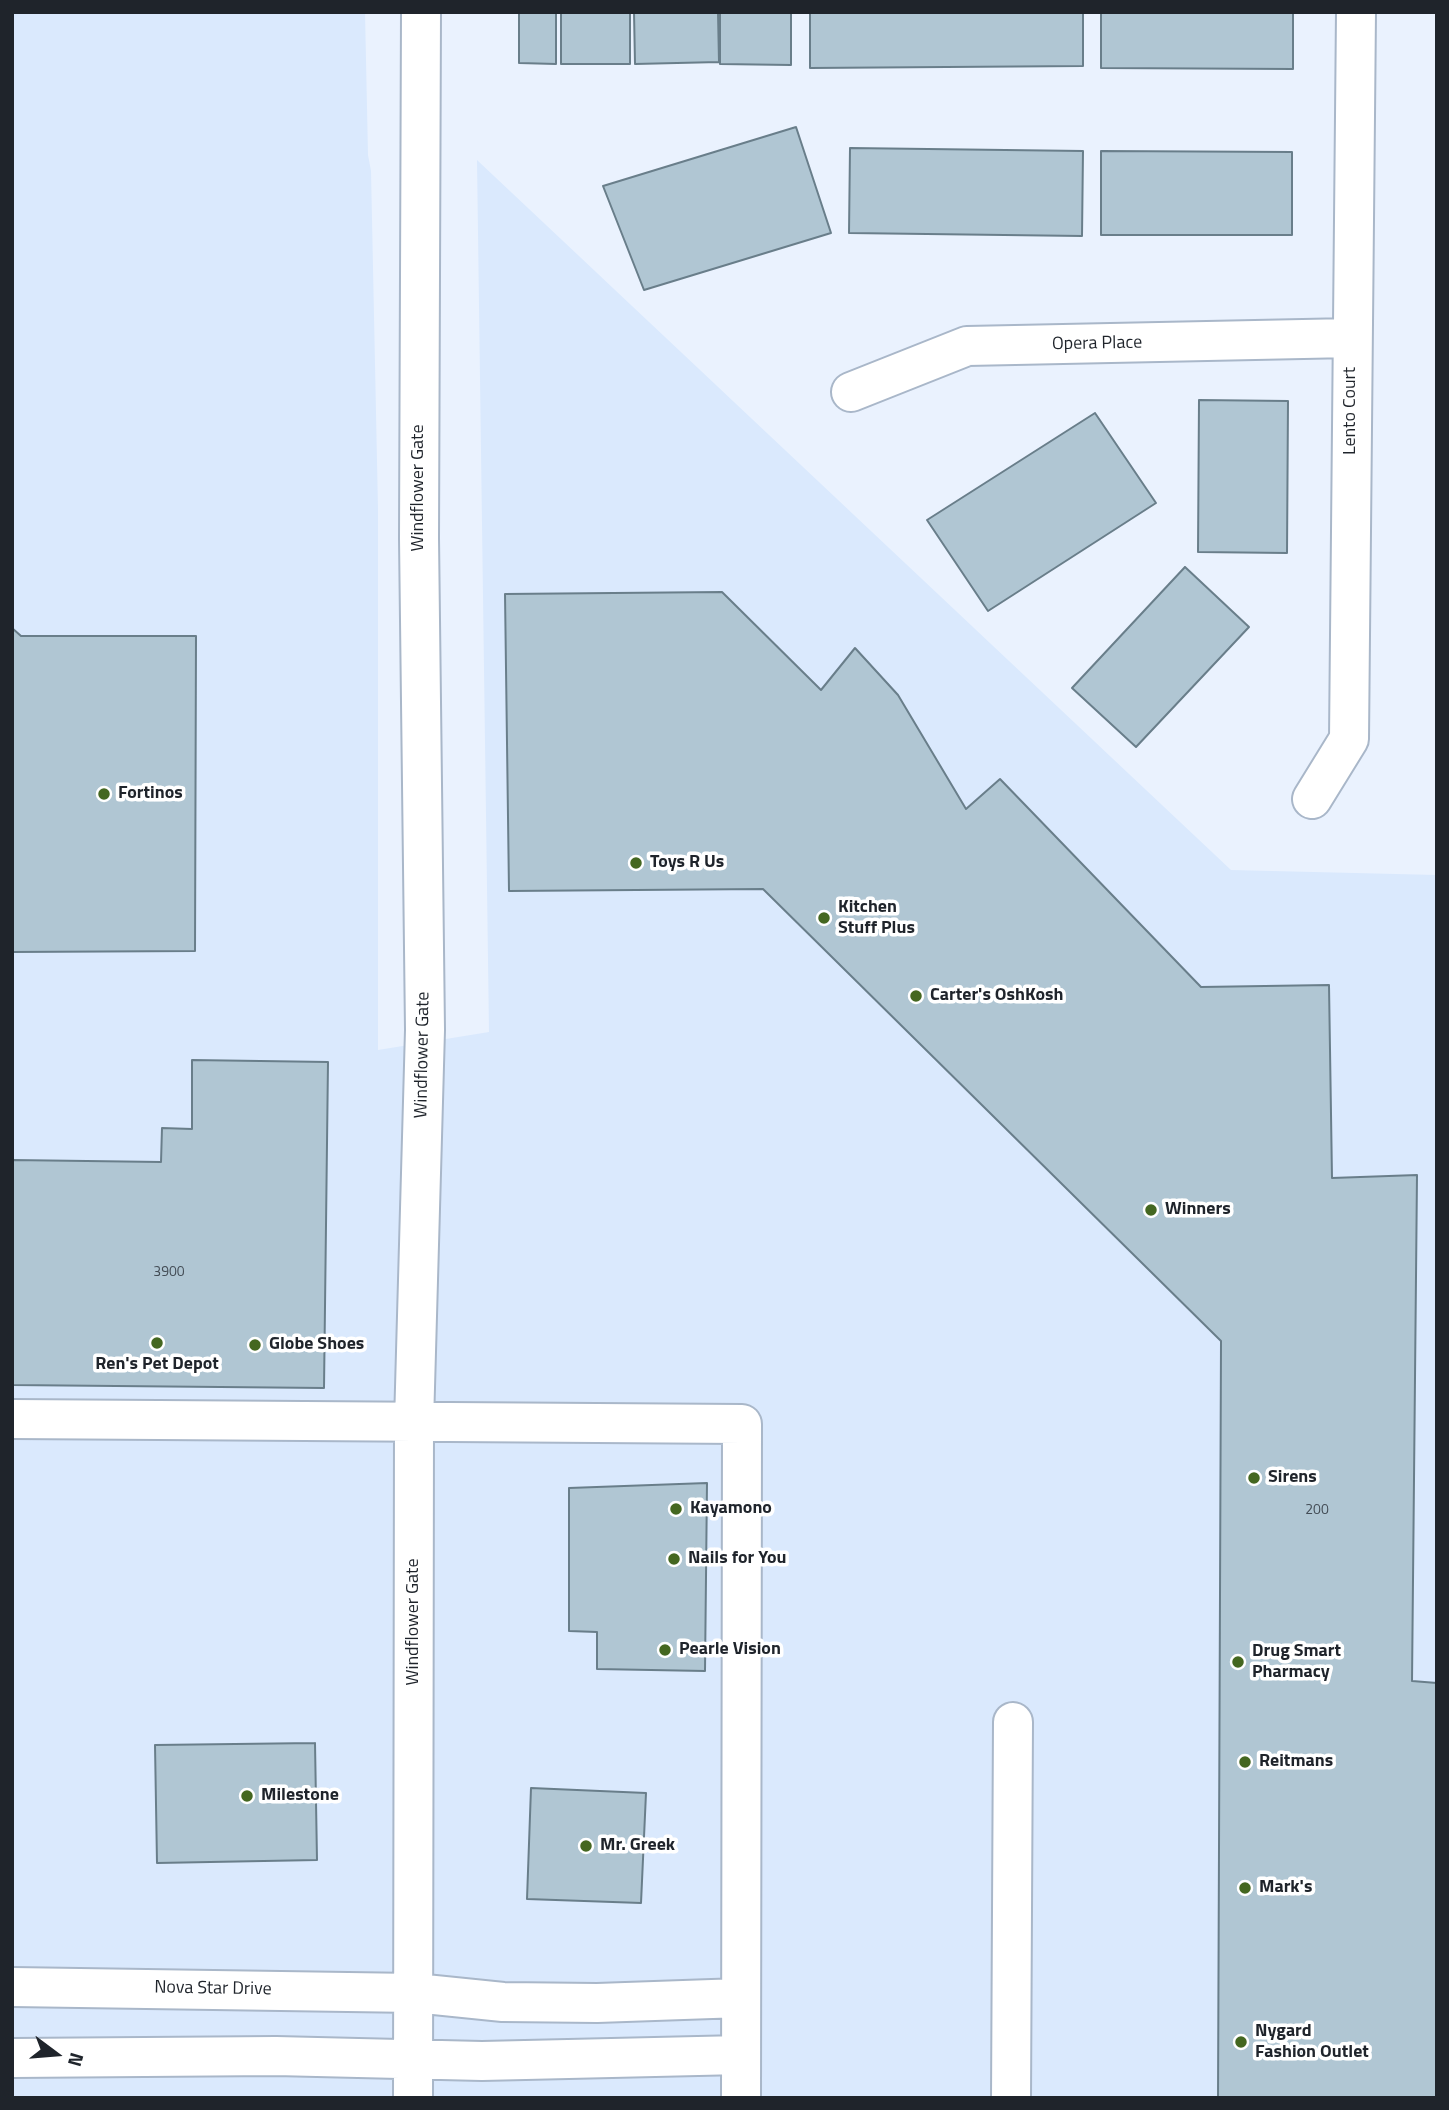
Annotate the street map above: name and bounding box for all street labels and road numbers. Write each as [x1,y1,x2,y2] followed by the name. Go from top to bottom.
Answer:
[1052,332,1142,356] street label: Opera Place
[1340,367,1362,455] street label: Lento Court
[408,424,430,552] street label: Windflower Gate
[411,991,435,1119] street label: Windflower Gate
[403,1558,425,1686] street label: Windflower Gate
[154,1977,272,2001] street label: Nova Star Drive

